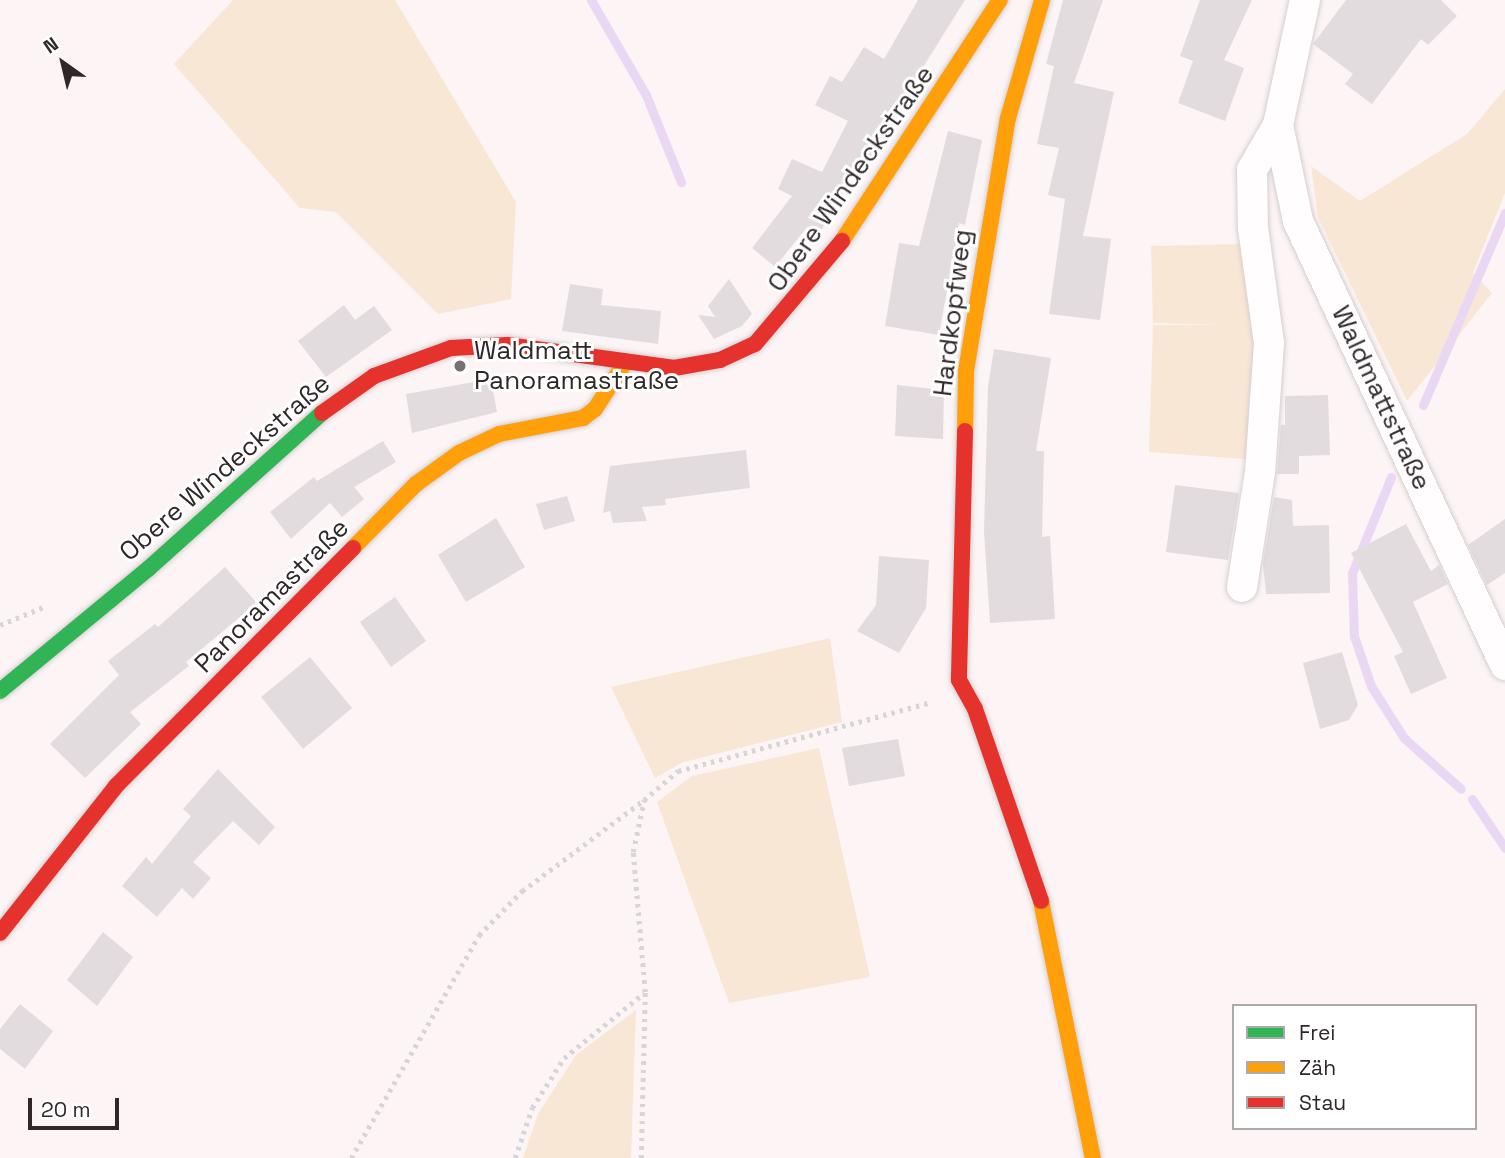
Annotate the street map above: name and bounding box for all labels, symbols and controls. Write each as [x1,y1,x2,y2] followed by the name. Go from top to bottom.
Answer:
[28,28,98,98] north arrow
[39,31,63,59] text: N
[761,60,941,298] street label: Obere Windeckstraße
[927,228,979,398] street label: Hardkopfweg
[1325,301,1437,495] street label: Waldmattstraße
[474,335,679,396] place label: Waldmatt Panoramastraße
[452,358,468,374] marker: Waldmatt Panoramastraße
[113,368,337,568] street label: Obere Windeckstraße
[188,512,356,680] street label: Panoramastraße
[1232,1004,1477,1130] legend
[1299,1019,1335,1046] text: Frei
[1299,1054,1336,1081] text: Zäh
[32,1084,122,1128] scale bar
[1299,1089,1346,1116] text: Stau
[41,1096,91,1123] text: 20 m

